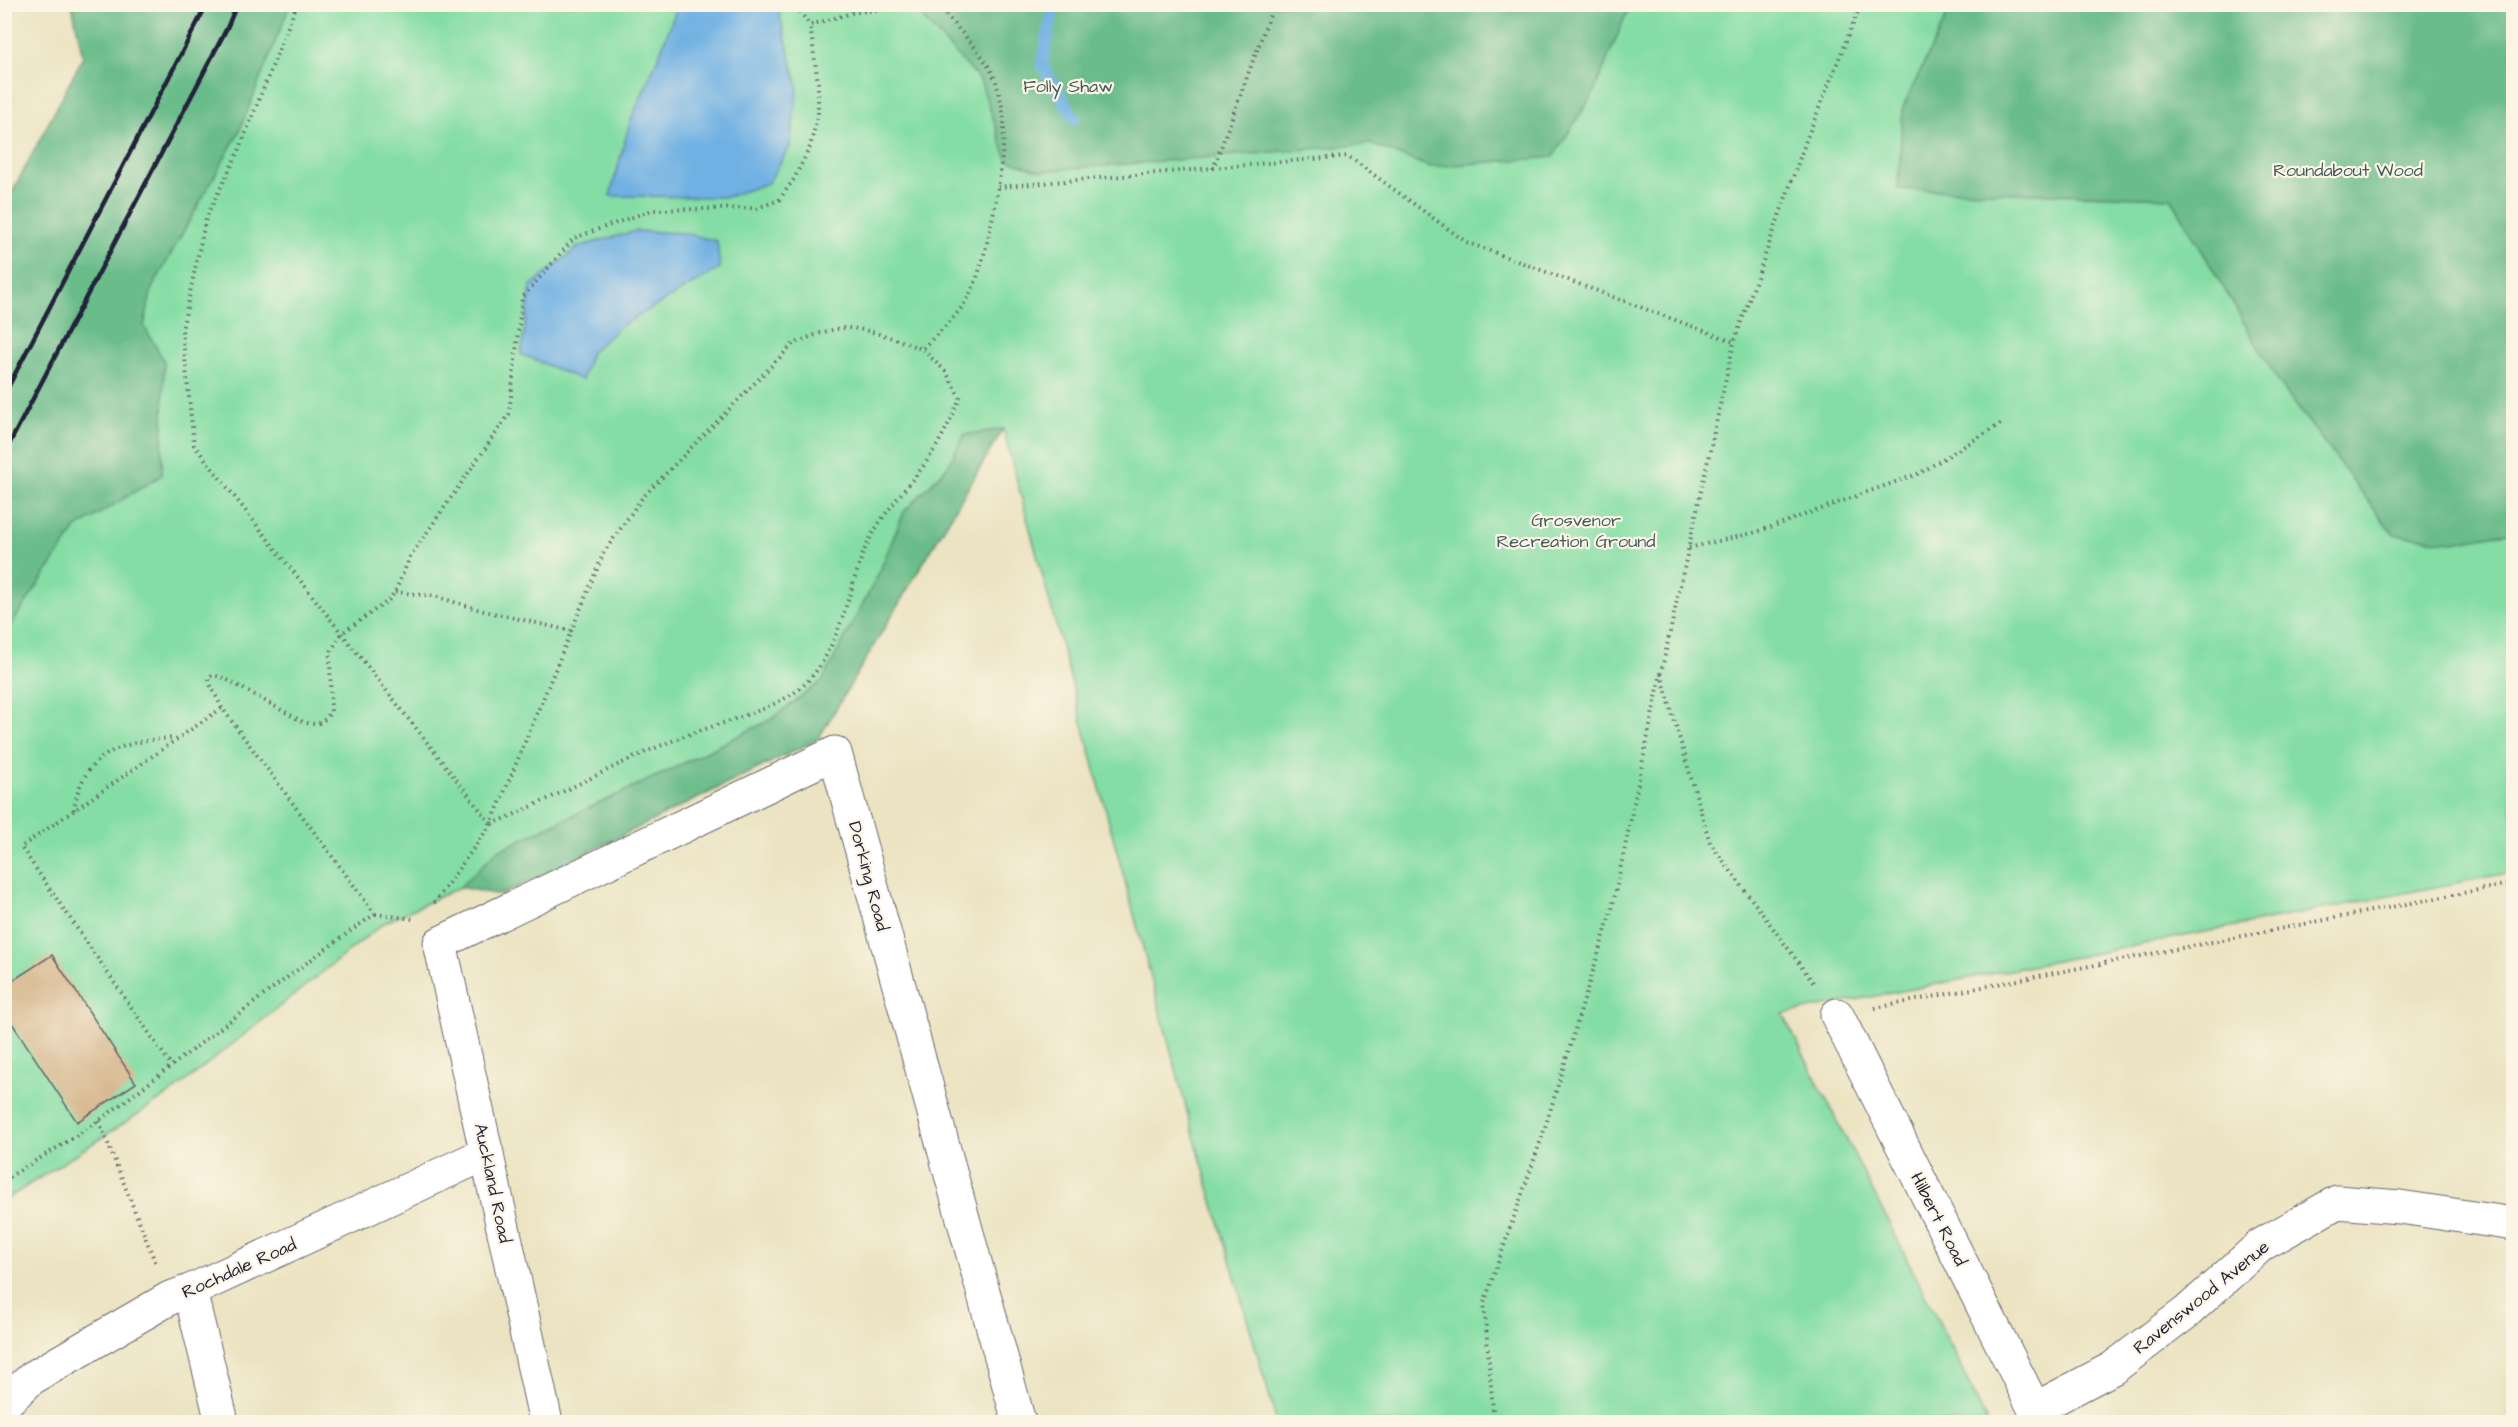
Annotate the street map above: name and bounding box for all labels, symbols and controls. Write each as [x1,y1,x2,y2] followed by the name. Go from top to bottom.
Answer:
[1023,74,1113,100] park label: Folly Shaw
[2273,158,2423,183] park label: Roundabout Wood
[1496,508,1656,554] park label: Grosvenor Recreation Ground
[841,819,895,934] street label: Dorking Road
[468,1121,517,1245] street label: Auckland Road
[1904,1168,1973,1270] street label: Hilbert Road
[178,1232,300,1305] street label: Rochdale Road
[2128,1234,2275,1360] street label: Ravenswood Avenue

